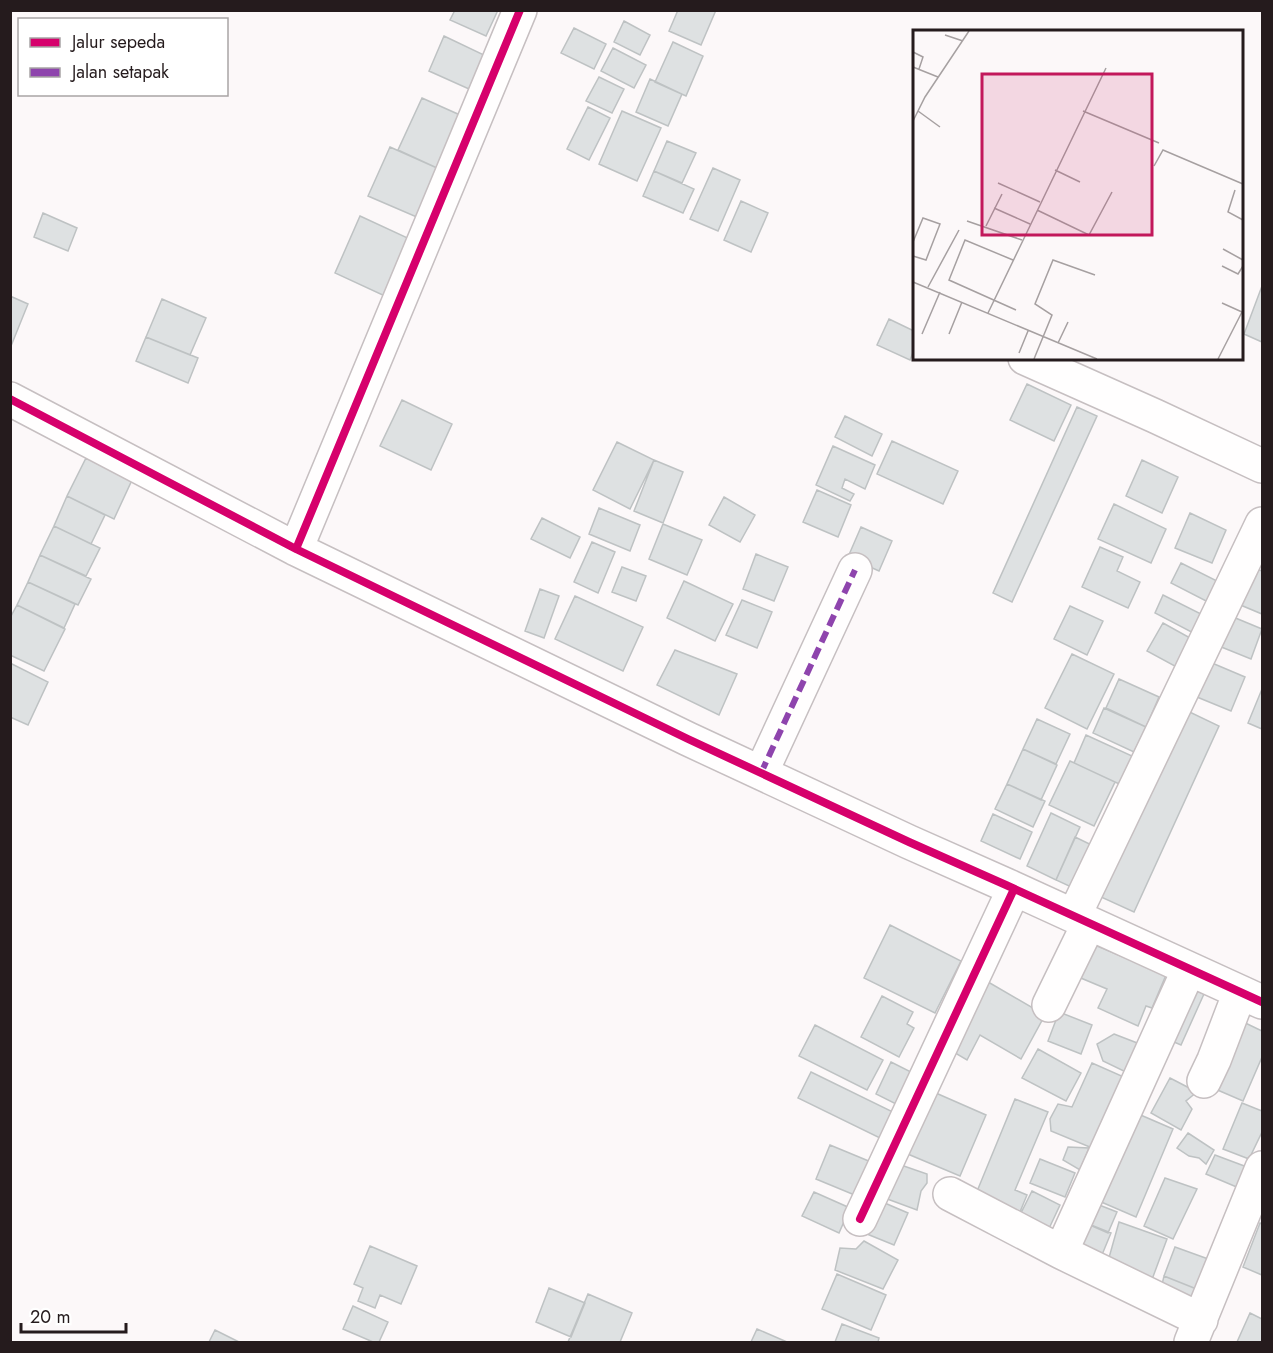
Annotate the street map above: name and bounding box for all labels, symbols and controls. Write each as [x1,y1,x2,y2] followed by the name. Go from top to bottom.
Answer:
[18,18,228,96] legend
[70,29,165,55] text: Jalur sepeda
[913,30,1243,360] inset map
[70,59,169,85] text: Jalan setapak
[21,1296,126,1334] scale bar
[30,1304,70,1330] text: 20 m

